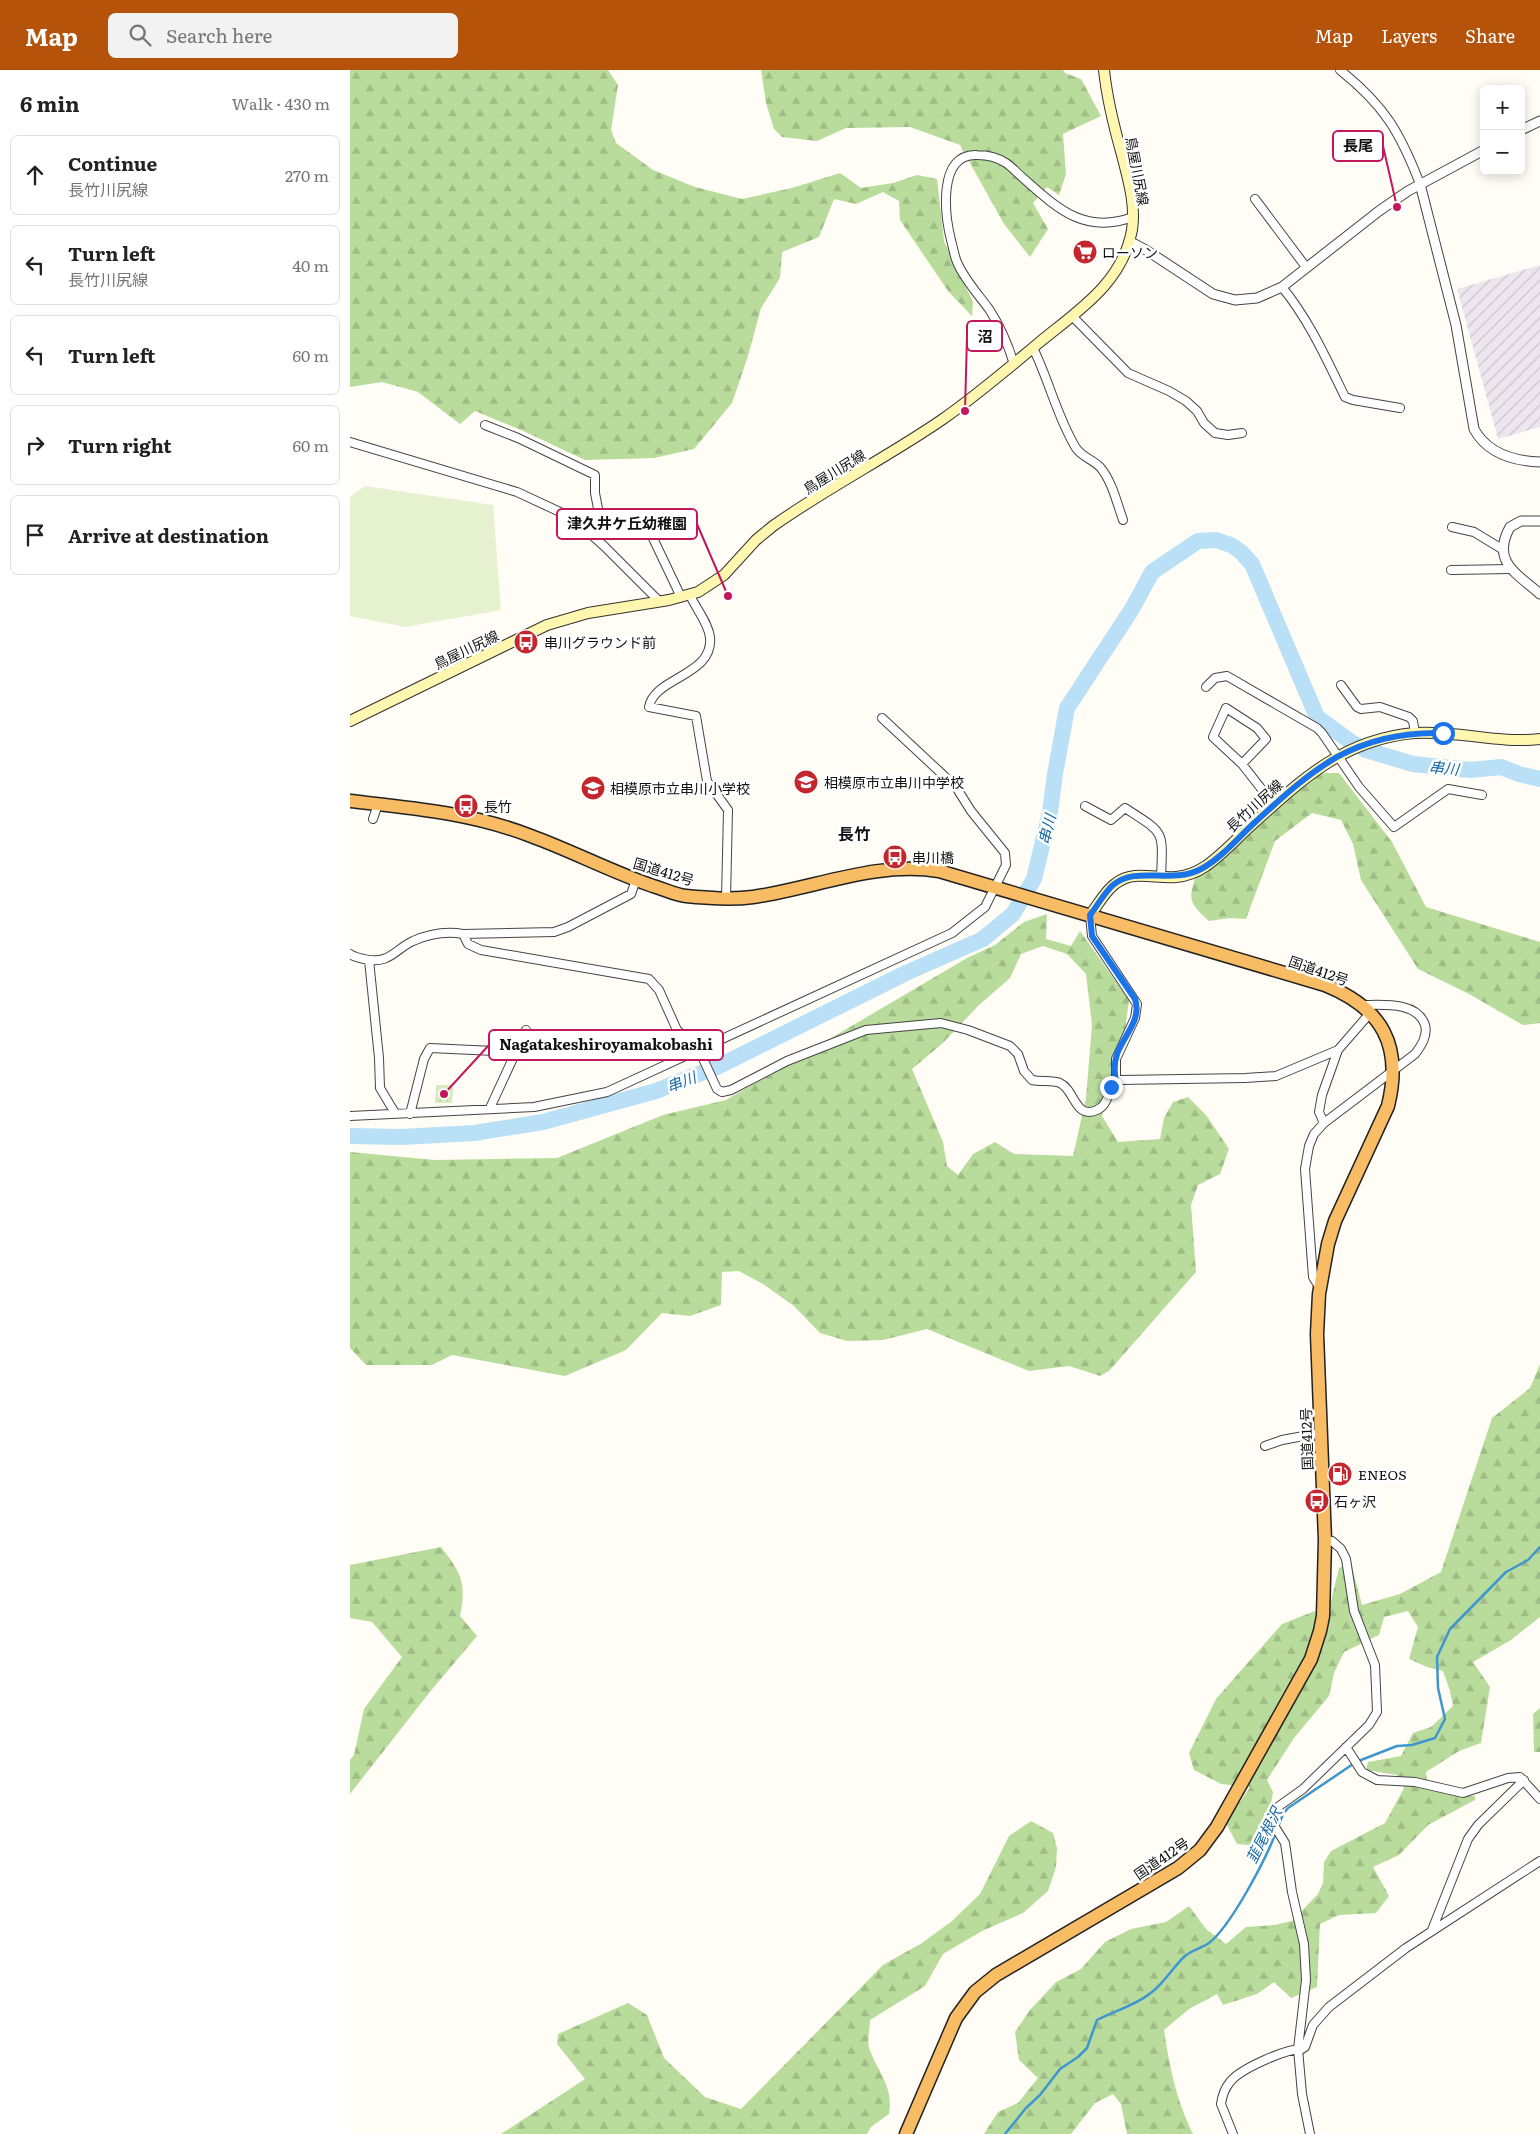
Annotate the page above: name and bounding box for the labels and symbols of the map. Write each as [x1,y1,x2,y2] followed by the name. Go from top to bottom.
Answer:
[1333,131,1383,161] callout: 長尾
[1343,133,1373,156] text: 長尾
[1122,135,1154,207] street label: 鳥屋川尻線
[1072,239,1098,265] supermarket icon: ローソン
[1102,242,1158,262] place label: ローソン
[967,321,1002,351] callout: 沼
[977,324,993,347] text: 沼
[799,444,869,498] street label: 鳥屋川尻線
[557,509,697,539] callout: 津久井ケ丘幼稚園
[567,511,687,534] text: 津久井ケ丘幼稚園
[430,625,502,673] street label: 鳥屋川尻線
[513,629,539,655] bus stop icon: 串川グラウンド前
[544,632,656,652] place label: 串川グラウンド前
[1432,722,1455,745] route start
[1428,754,1462,780] water label: 串川
[793,769,819,795] school or university icon: 相模原市立串川中学校
[824,772,964,792] place label: 相模原市立串川中学校
[1221,774,1287,836] street label: 長竹川尻線
[580,775,606,801] school or university icon: 相模原市立串川小学校
[610,778,750,798] place label: 相模原市立串川小学校
[453,793,479,819] bus stop icon: 長竹
[484,796,512,816] place label: 長竹
[1031,810,1061,846] water label: 串川
[838,821,870,845] district label: 長竹
[882,844,908,870] bus stop icon: 串川橋
[912,847,954,867] place label: 串川橋
[631,852,697,890] street label: 国道412号
[1286,950,1352,990] street label: 国道412号
[489,1030,723,1060] callout: Nagatakeshiroyamakobashi
[499,1032,713,1055] text: Nagatakeshiroyamakobashi
[663,1064,701,1097] water label: 串川
[1100,1076,1123,1099] route end
[1295,1407,1317,1471] street label: 国道412号
[1327,1461,1353,1487] fuel station icon: ENEOS
[1358,1464,1407,1484] place label: ENEOS
[1304,1488,1330,1514] bus stop icon: 石ヶ沢
[1334,1491,1376,1511] place label: 石ヶ沢
[1239,1801,1288,1867] water label: 韮尾根沢
[1129,1832,1193,1884] street label: 国道412号

